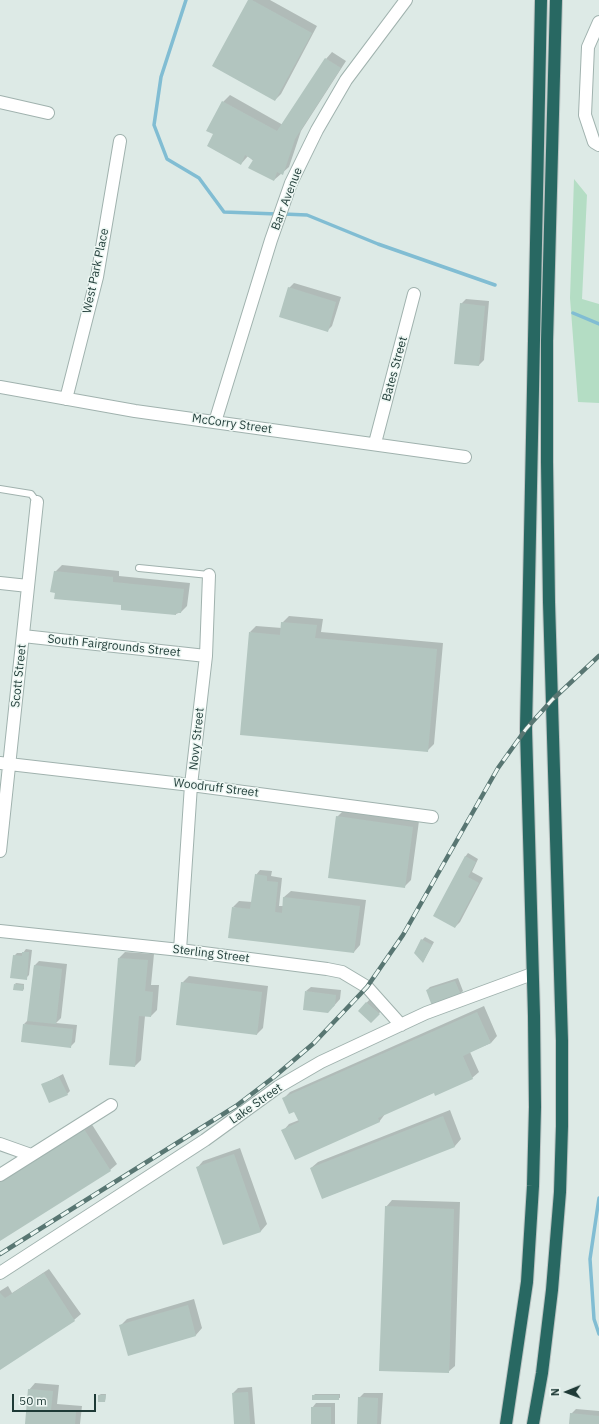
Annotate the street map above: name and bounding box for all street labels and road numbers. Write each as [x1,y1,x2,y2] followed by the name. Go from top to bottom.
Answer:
[268,166,306,232] street label: Barr Avenue
[80,227,112,315] street label: West Park Place
[379,335,411,403] street label: Bates Street
[191,411,273,437] street label: McCorry Street
[47,632,181,660] street label: South Fairgrounds Street
[9,644,29,708] street label: Scott Street
[187,707,207,771] street label: Novy Street
[173,776,259,800] street label: Woodruff Street
[172,942,250,966] street label: Sterling Street
[227,1081,285,1127] street label: Lake Street

